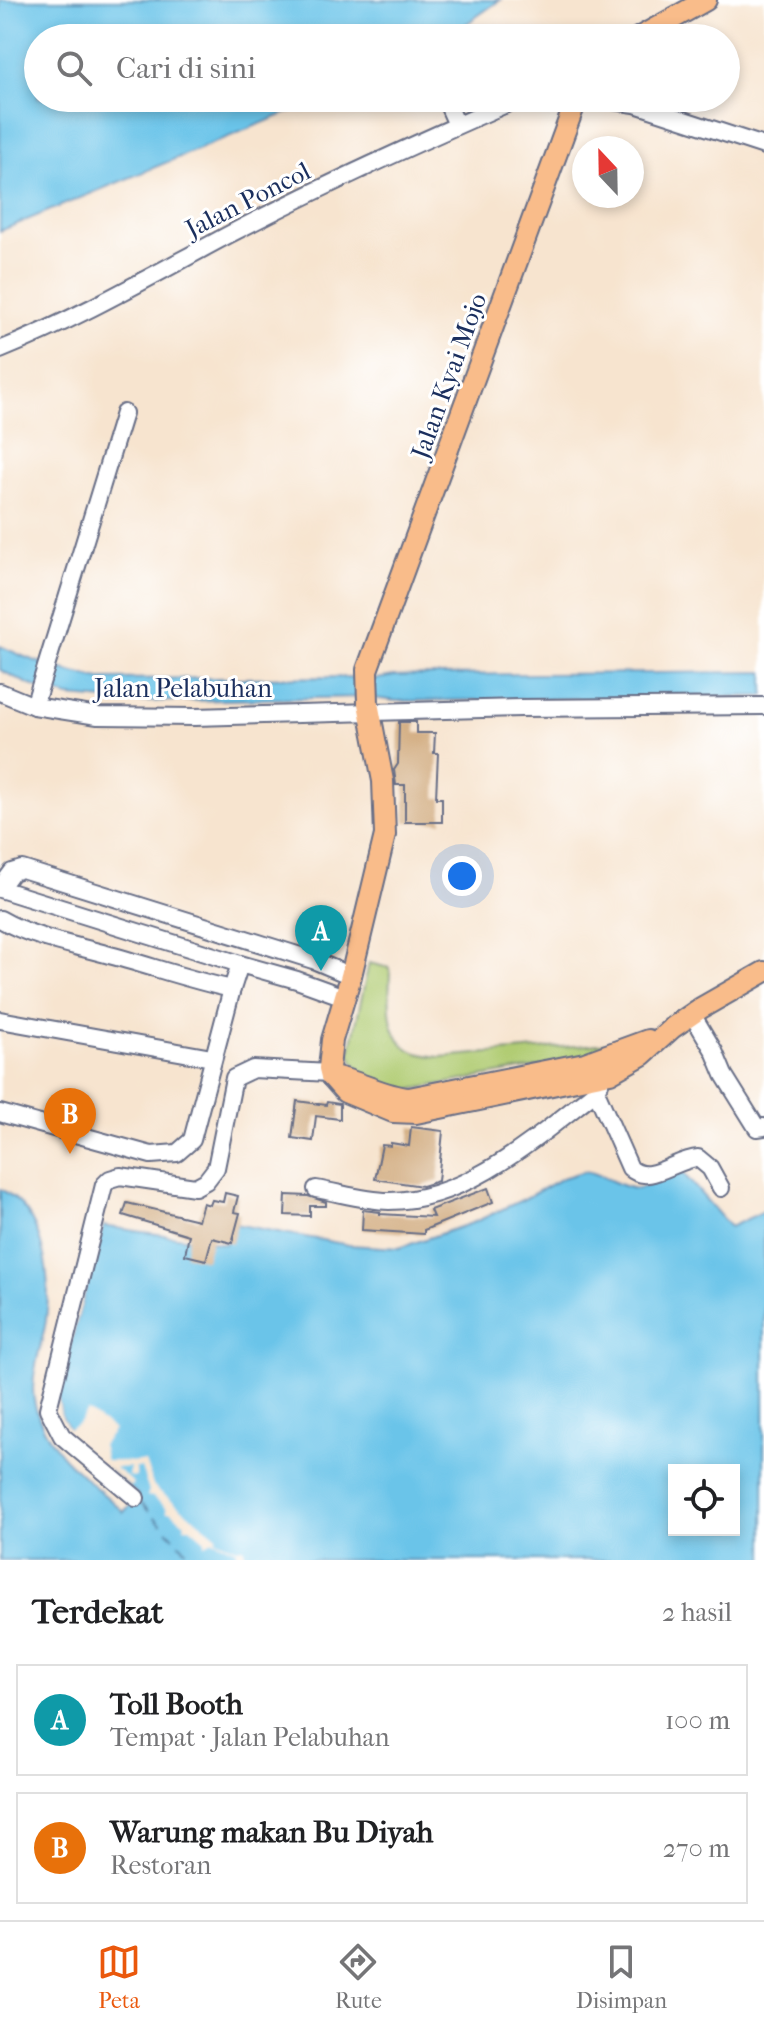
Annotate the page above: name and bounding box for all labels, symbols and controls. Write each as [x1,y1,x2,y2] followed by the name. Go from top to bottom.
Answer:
[24,24,740,112] search box
[52,46,96,90] icon: search
[116,51,256,86] text: Cari di sini
[572,136,644,208] north arrow
[179,155,316,246] street label: Jalan Poncol
[404,289,493,465] street label: Jalan Kyai Mojo
[92,673,272,704] street label: Jalan Pelabuhan
[442,856,482,896] your location
[295,905,347,971] pin: A
[44,1088,96,1154] pin: B
[668,1464,740,1536] map controls
[668,1464,740,1536] button: locate
[32,1592,163,1632] text: Terdekat
[662,1597,732,1628] text: 2 hasil
[110,1687,243,1722] text: Toll Booth
[52,1705,68,1736] text: A
[665,1705,730,1736] text: 100 m
[110,1722,390,1753] text: Tempat · Jalan Pelabuhan
[110,1815,433,1850] text: Warung makan Bu Diyah
[52,1833,68,1864] text: B
[663,1833,730,1864] text: 270 m
[110,1850,211,1881] text: Restoran
[97,1940,141,2014] tab: Peta
[335,1940,382,2014] tab: Rute
[576,1940,667,2014] tab: Disimpan

